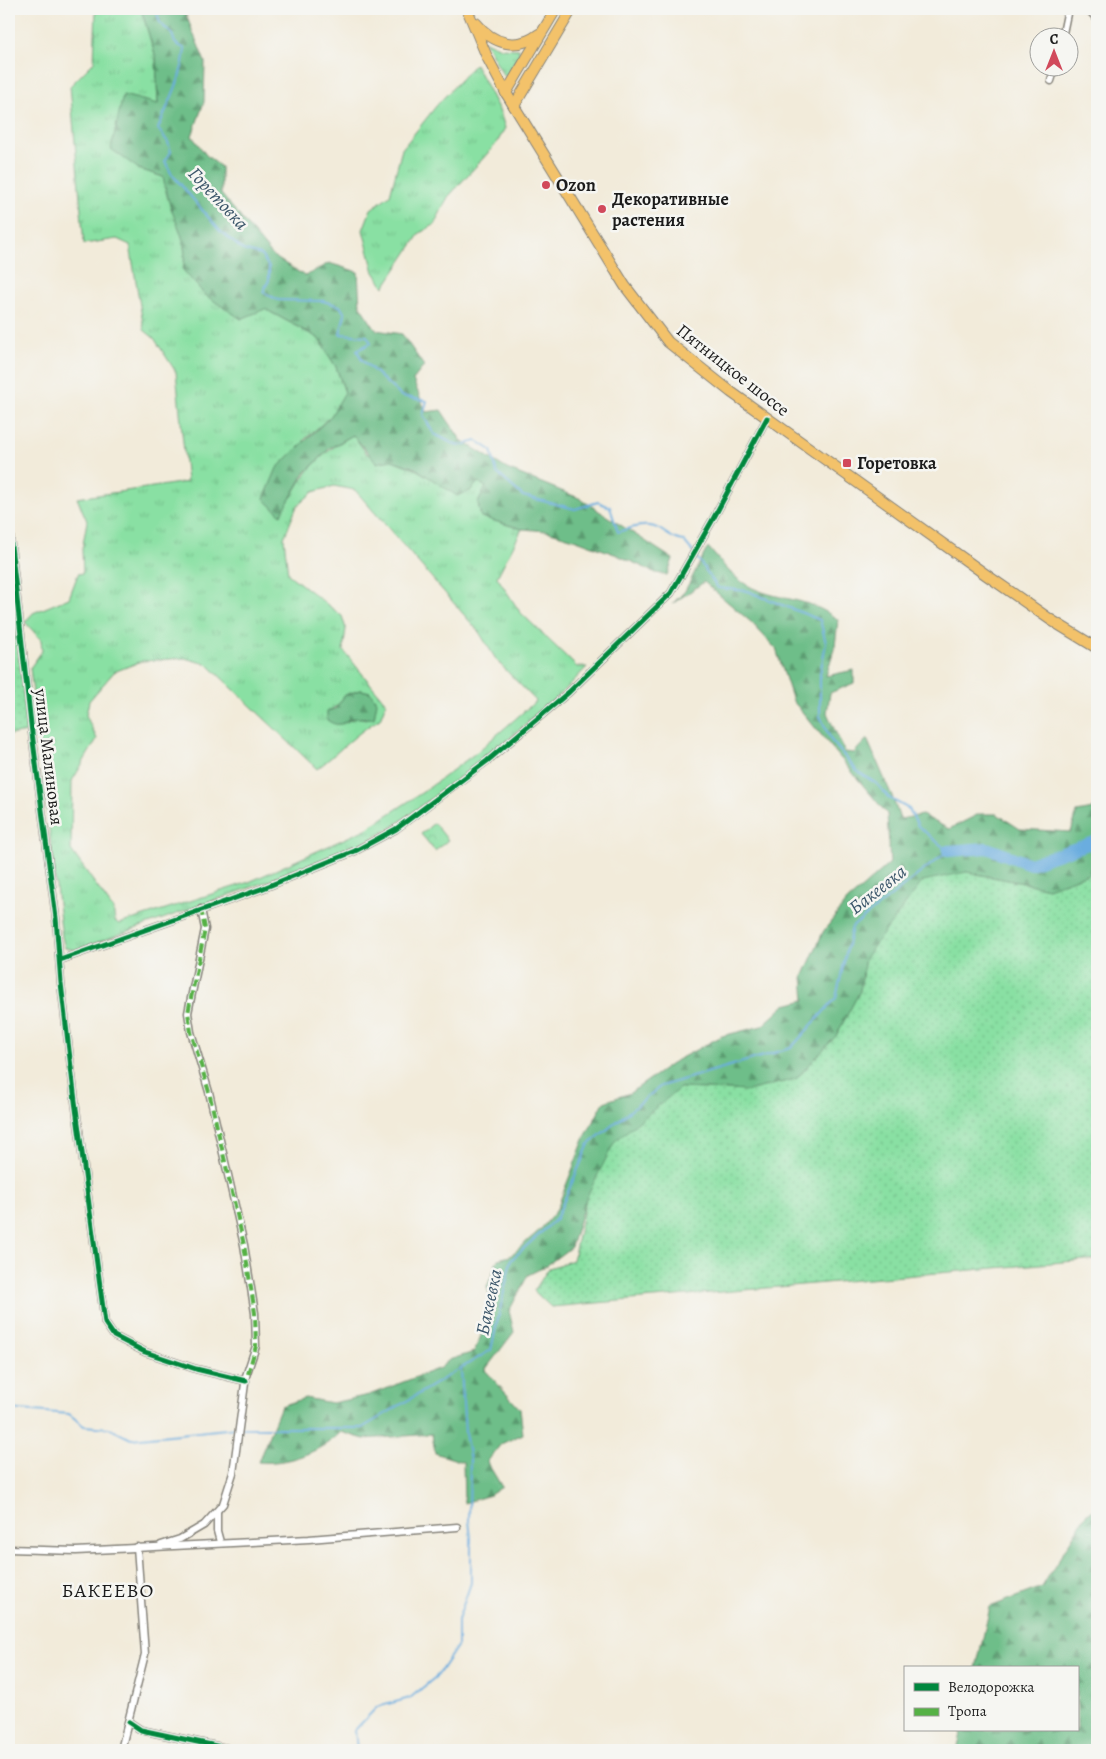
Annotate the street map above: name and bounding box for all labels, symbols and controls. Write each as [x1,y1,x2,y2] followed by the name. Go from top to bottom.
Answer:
[1028,28,1078,78] north arrow
[1050,30,1059,49] text: С
[182,161,254,236] water label: Горетовка
[556,173,596,197] place label: Ozon
[540,179,552,191] marker: Ozon
[612,187,729,232] place label: Декоративные растения
[596,203,608,215] marker: Декоративные растения
[671,318,795,422] street label: Пятницкое шоссе
[857,451,937,475] place label: Горетовка
[841,457,853,469] marker: Горетовка
[29,686,69,827] street label: улица Малиновая
[843,859,912,921] water label: Бакеевка
[469,1267,509,1338] water label: Бакеевка
[62,1577,154,1604] district label: БАКЕЕВО
[904,1666,1078,1732] legend
[948,1677,1035,1697] text: Велодорожка
[948,1701,987,1721] text: Тропа

